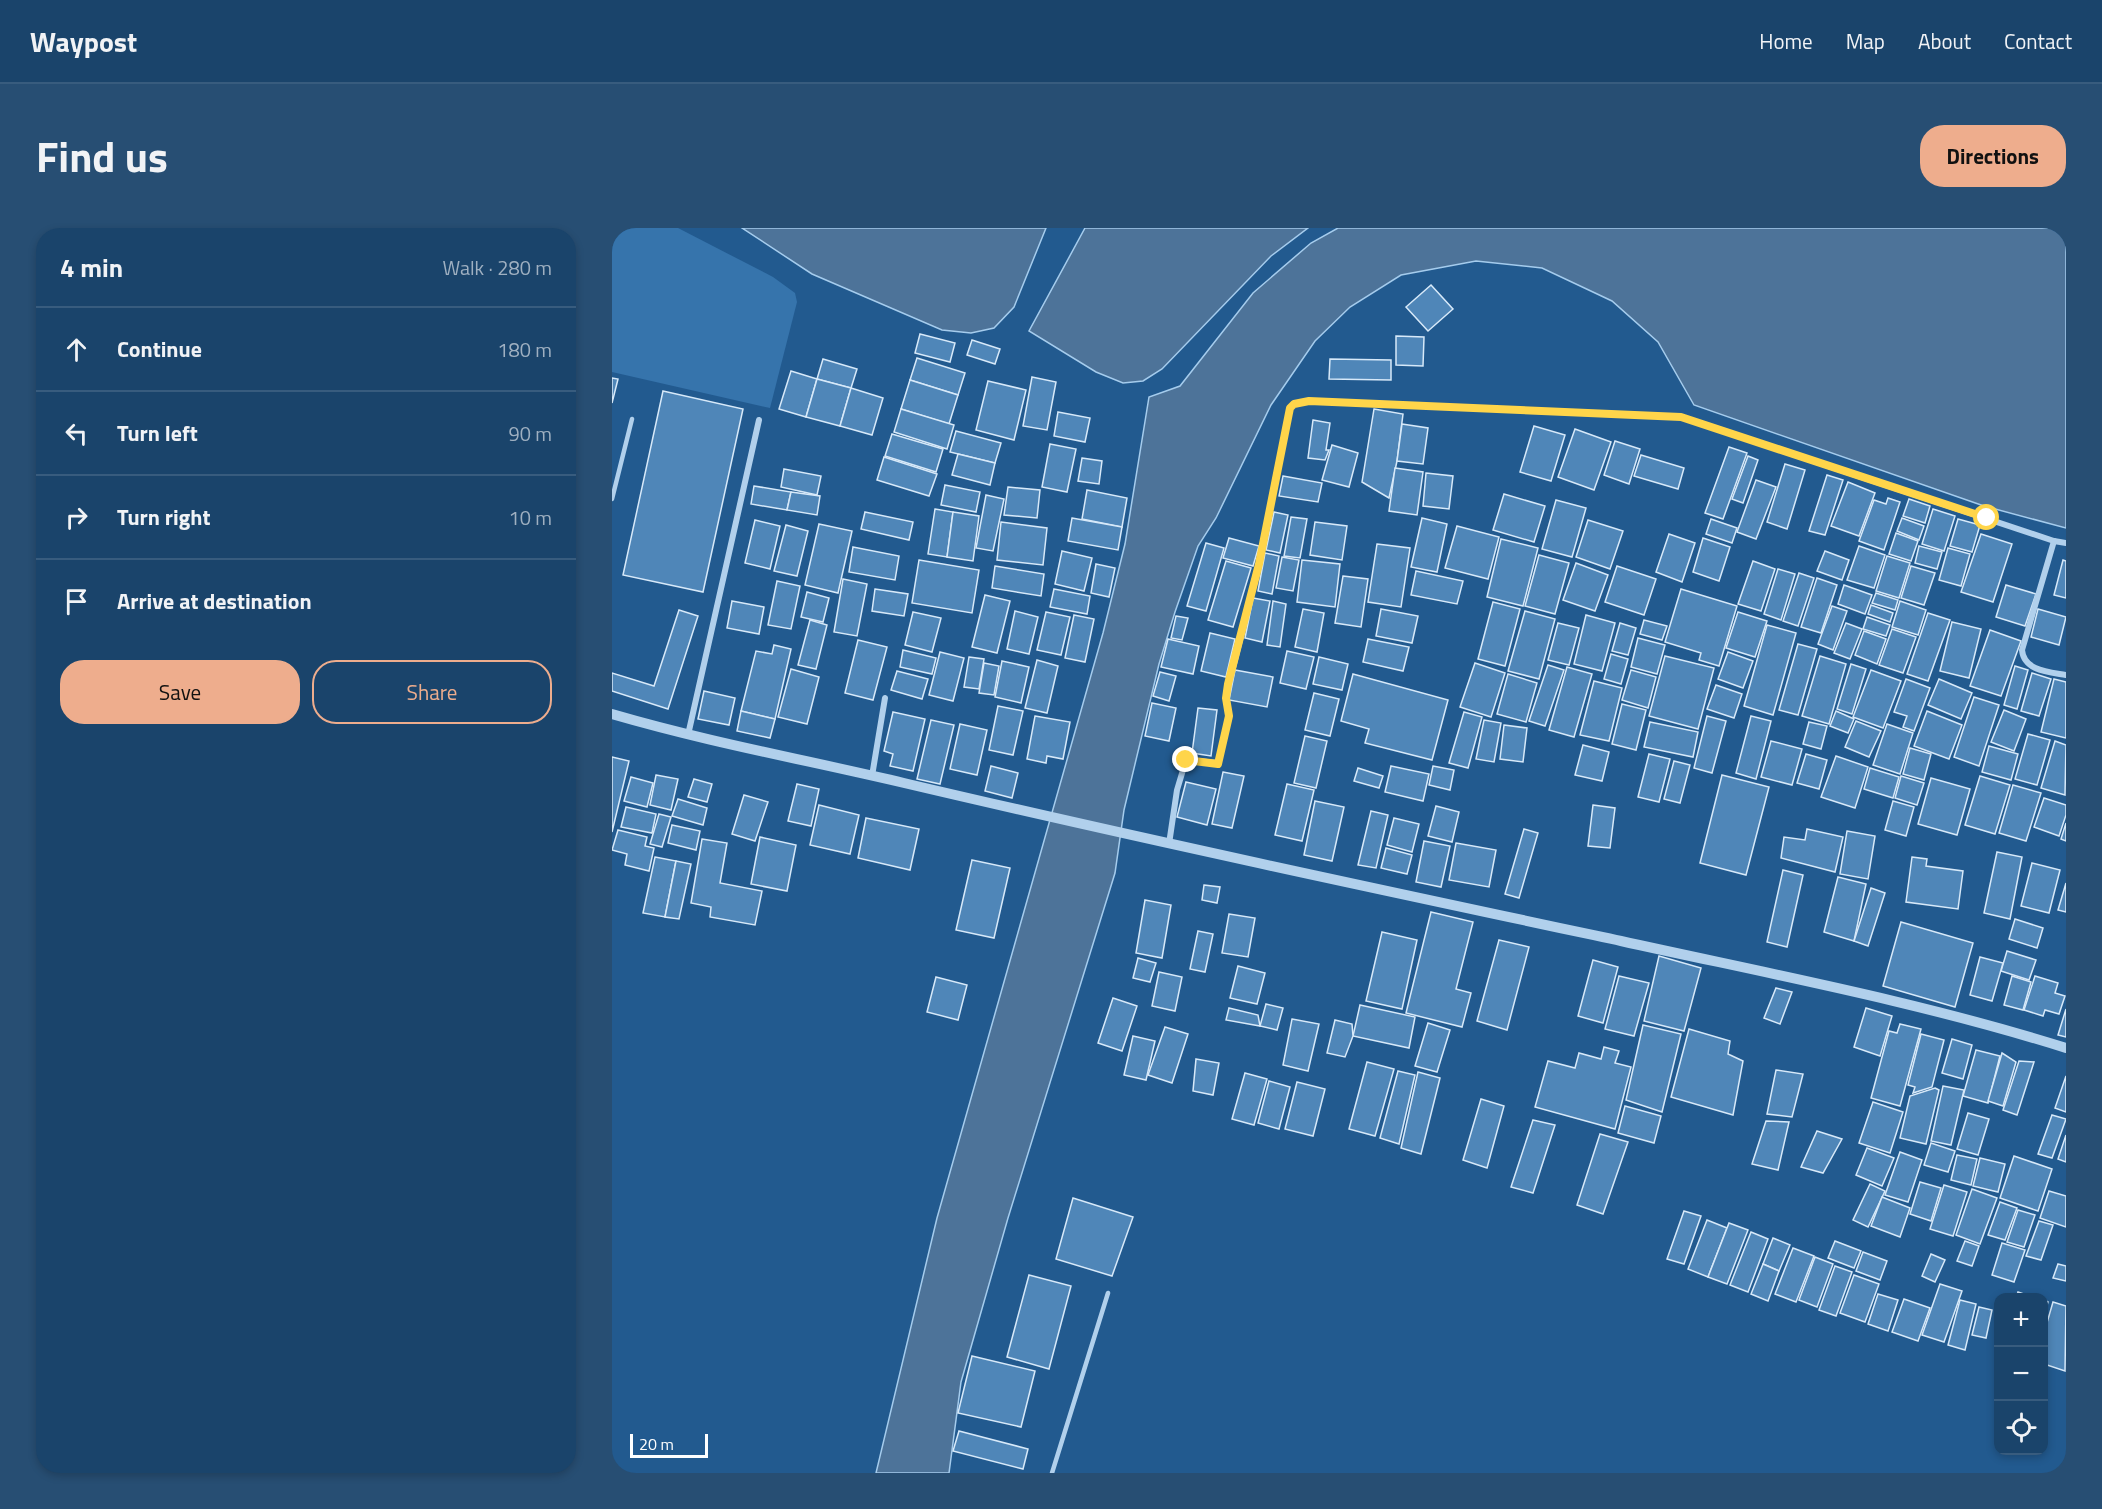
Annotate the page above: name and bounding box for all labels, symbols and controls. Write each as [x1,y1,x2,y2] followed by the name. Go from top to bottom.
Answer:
[30,20,137,63] text: Waypost
[1759,25,1813,57] text: Home
[1846,25,1885,57] text: Map
[1918,25,1971,57] text: About
[2004,25,2072,57] text: Contact
[36,124,168,188] text: Find us
[1920,125,2066,187] button: Directions
[60,248,123,287] text: 4 min
[443,252,552,283] text: Walk · 280 m
[117,332,202,366] text: Continue
[60,333,93,366] icon: ahead
[497,334,552,365] text: 180 m
[117,416,198,450] text: Turn left
[60,417,93,450] icon: left
[508,418,552,449] text: 90 m
[117,500,211,534] text: Turn right
[60,501,93,534] icon: right
[508,502,552,533] text: 10 m
[1973,504,1999,530] route start
[117,584,312,618] text: Arrive at destination
[60,585,93,618] icon: arrive
[60,660,300,724] button: Save
[312,660,552,724] button: Share
[1172,746,1198,772] route end
[1994,1293,2048,1455] map controls
[1994,1293,2048,1347] button: +
[1994,1347,2048,1401] button: −
[1994,1401,2048,1455] button: locate
[630,1431,708,1458] scale bar
[639,1432,674,1456] text: 20 m

